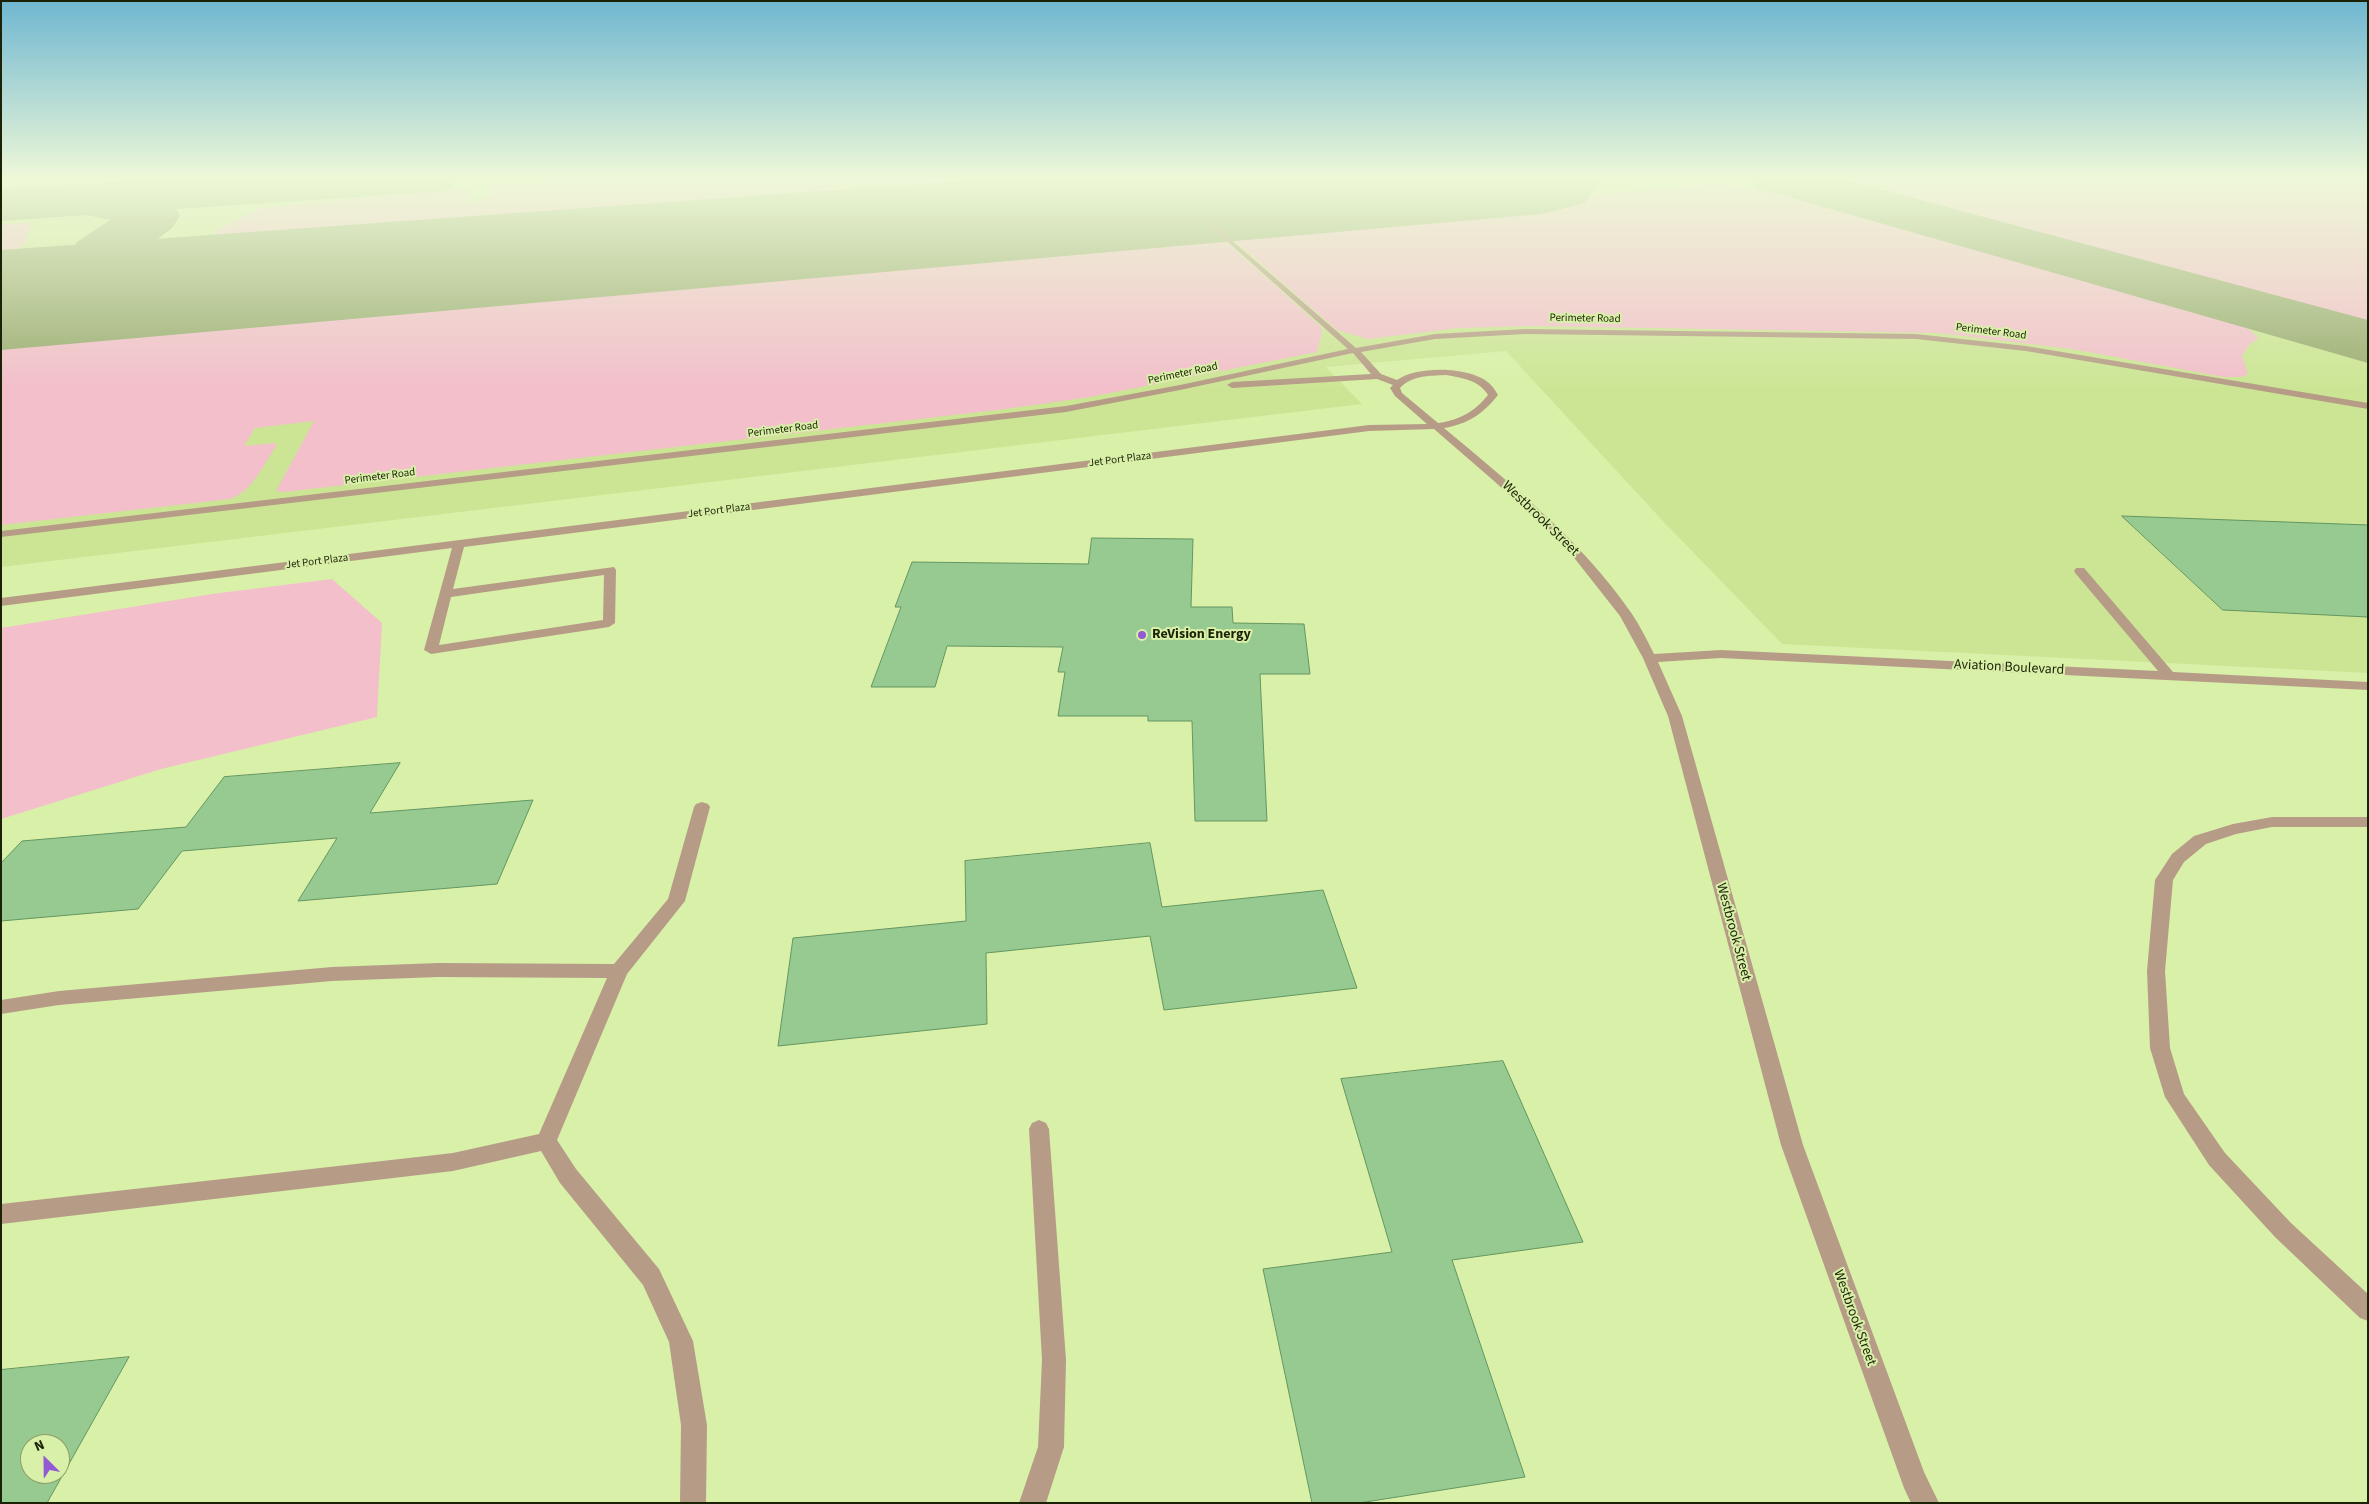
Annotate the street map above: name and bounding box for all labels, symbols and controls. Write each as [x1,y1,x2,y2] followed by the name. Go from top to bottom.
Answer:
[1549,312,1621,326] street label: Perimeter Road
[1955,321,2027,343] street label: Perimeter Road
[1147,360,1219,388] street label: Perimeter Road
[747,419,819,441] street label: Perimeter Road
[1088,450,1152,470] street label: Jet Port Plaza
[344,466,416,488] street label: Perimeter Road
[1498,478,1582,560] street label: Westbrook Street
[687,501,751,521] street label: Jet Port Plaza
[285,552,349,572] street label: Jet Port Plaza
[1152,627,1251,643] place label: ReVision Energy
[1136,629,1148,641] marker: ReVision Energy
[1953,657,2065,679] street label: Aviation Boulevard
[1712,881,1754,983] street label: Westbrook Street
[1829,1268,1879,1368] street label: Westbrook Street
[20,1434,70,1484] north arrow
[31,1435,48,1457] text: N

